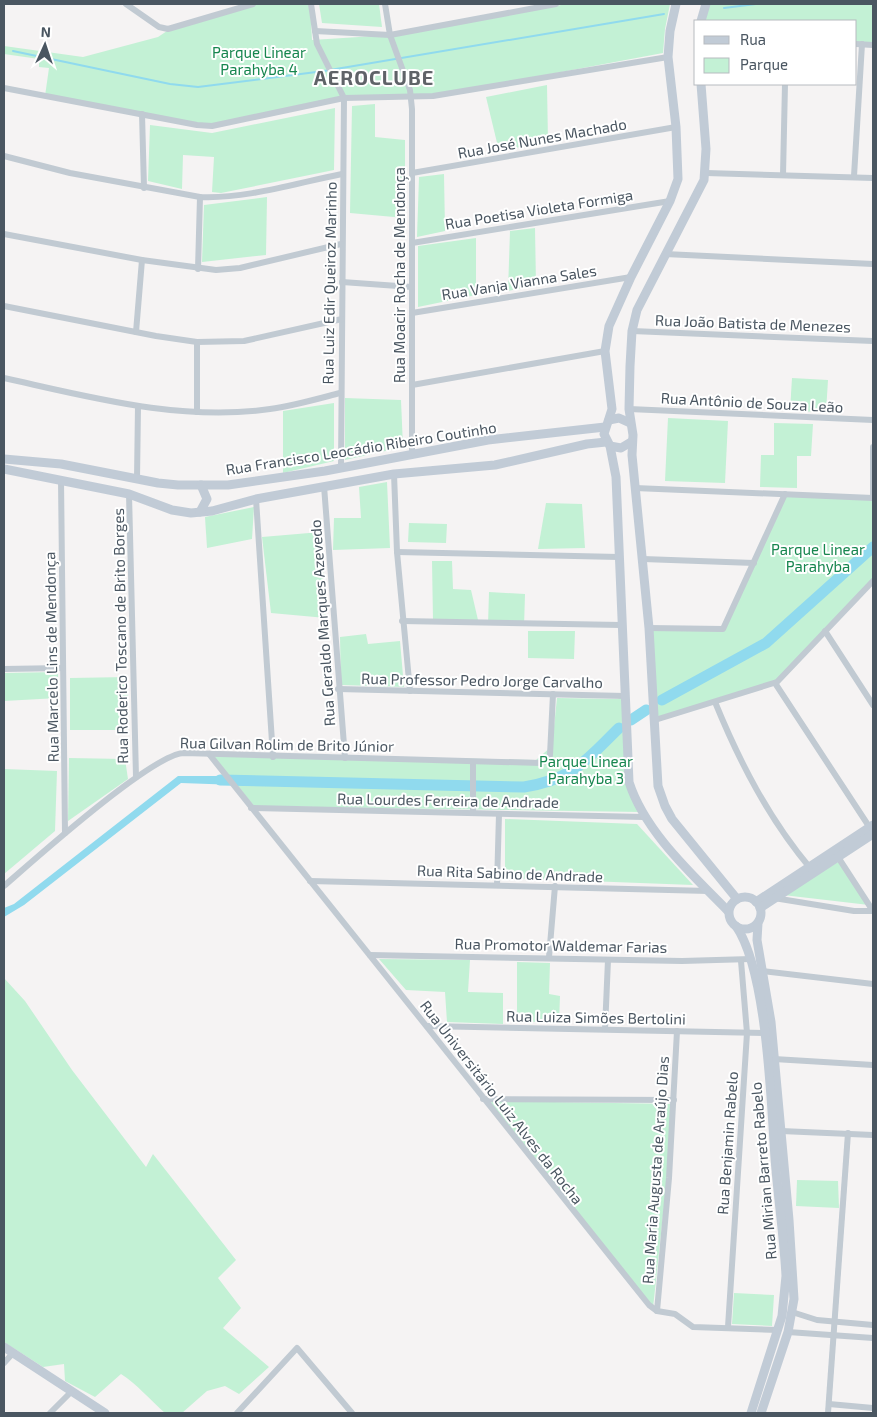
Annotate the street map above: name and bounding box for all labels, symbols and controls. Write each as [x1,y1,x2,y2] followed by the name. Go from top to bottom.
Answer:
[20,20,70,70] north arrow
[694,20,857,85] legend
[40,23,51,40] text: N
[740,30,766,48] text: Rua
[212,43,306,78] park label: Parque Linear Parahyba 4
[740,55,788,73] text: Parque
[314,65,434,89] district label: AEROCLUBE
[456,114,628,162] street label: Rua José Nunes Machado
[390,167,409,383] street label: Rua Moacir Rocha de Mendonça
[318,181,341,385] street label: Rua Luiz Edir Queiroz Marinho
[444,185,634,233] street label: Rua Poetisa Violeta Formiga
[440,261,598,304] street label: Rua Vanja Vianna Sales
[655,311,851,335] street label: Rua João Batista de Menezes
[660,388,844,416] street label: Rua Antônio de Souza Leão
[224,418,498,478] street label: Rua Francisco Leocádio Ribeiro Coutinho
[109,508,131,764] street label: Rua Roderico Toscano de Brito Borges
[306,519,338,727] street label: Rua Geraldo Marques Azevedo
[771,540,865,575] park label: Parque Linear Parahyba
[40,552,63,762] street label: Rua Marcelo Lins de Mendonça
[361,669,603,691] street label: Rua Professor Pedro Jorge Carvalho
[180,733,394,755] street label: Rua Gilvan Rolim de Brito Júnior
[539,752,633,787] park label: Parque Linear Parahyba 3
[337,789,559,811] street label: Rua Lourdes Ferreira de Andrade
[417,861,603,885] street label: Rua Rita Sabino de Andrade
[455,934,667,956] street label: Rua Promotor Waldemar Farias
[417,996,587,1208] street label: Rua Universitário Luiz Alves da Rocha
[506,1006,686,1028] street label: Rua Luiza Simões Bertolini
[638,1055,673,1285] street label: Rua Maria Augusta de Araújo Dias
[713,1071,742,1215] street label: Rua Benjamin Rabelo
[746,1081,780,1261] street label: Rua Mirian Barreto Rabelo

